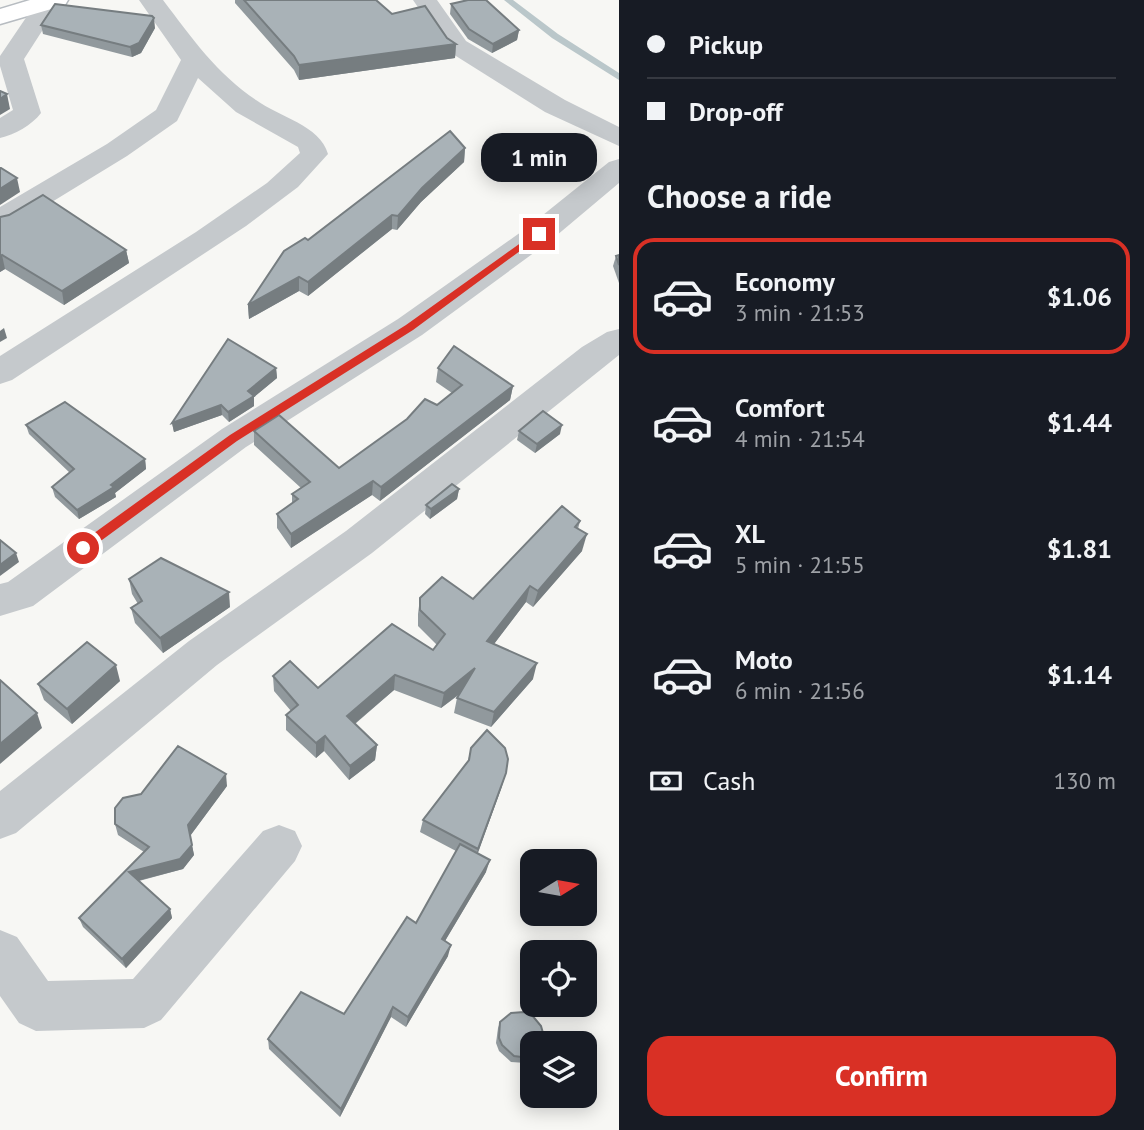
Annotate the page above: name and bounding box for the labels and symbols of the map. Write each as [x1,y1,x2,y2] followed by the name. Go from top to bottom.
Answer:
[481,132,597,182] callout: 1 min
[523,218,555,250] route end
[67,532,99,564] route start
[520,849,597,926] north arrow

